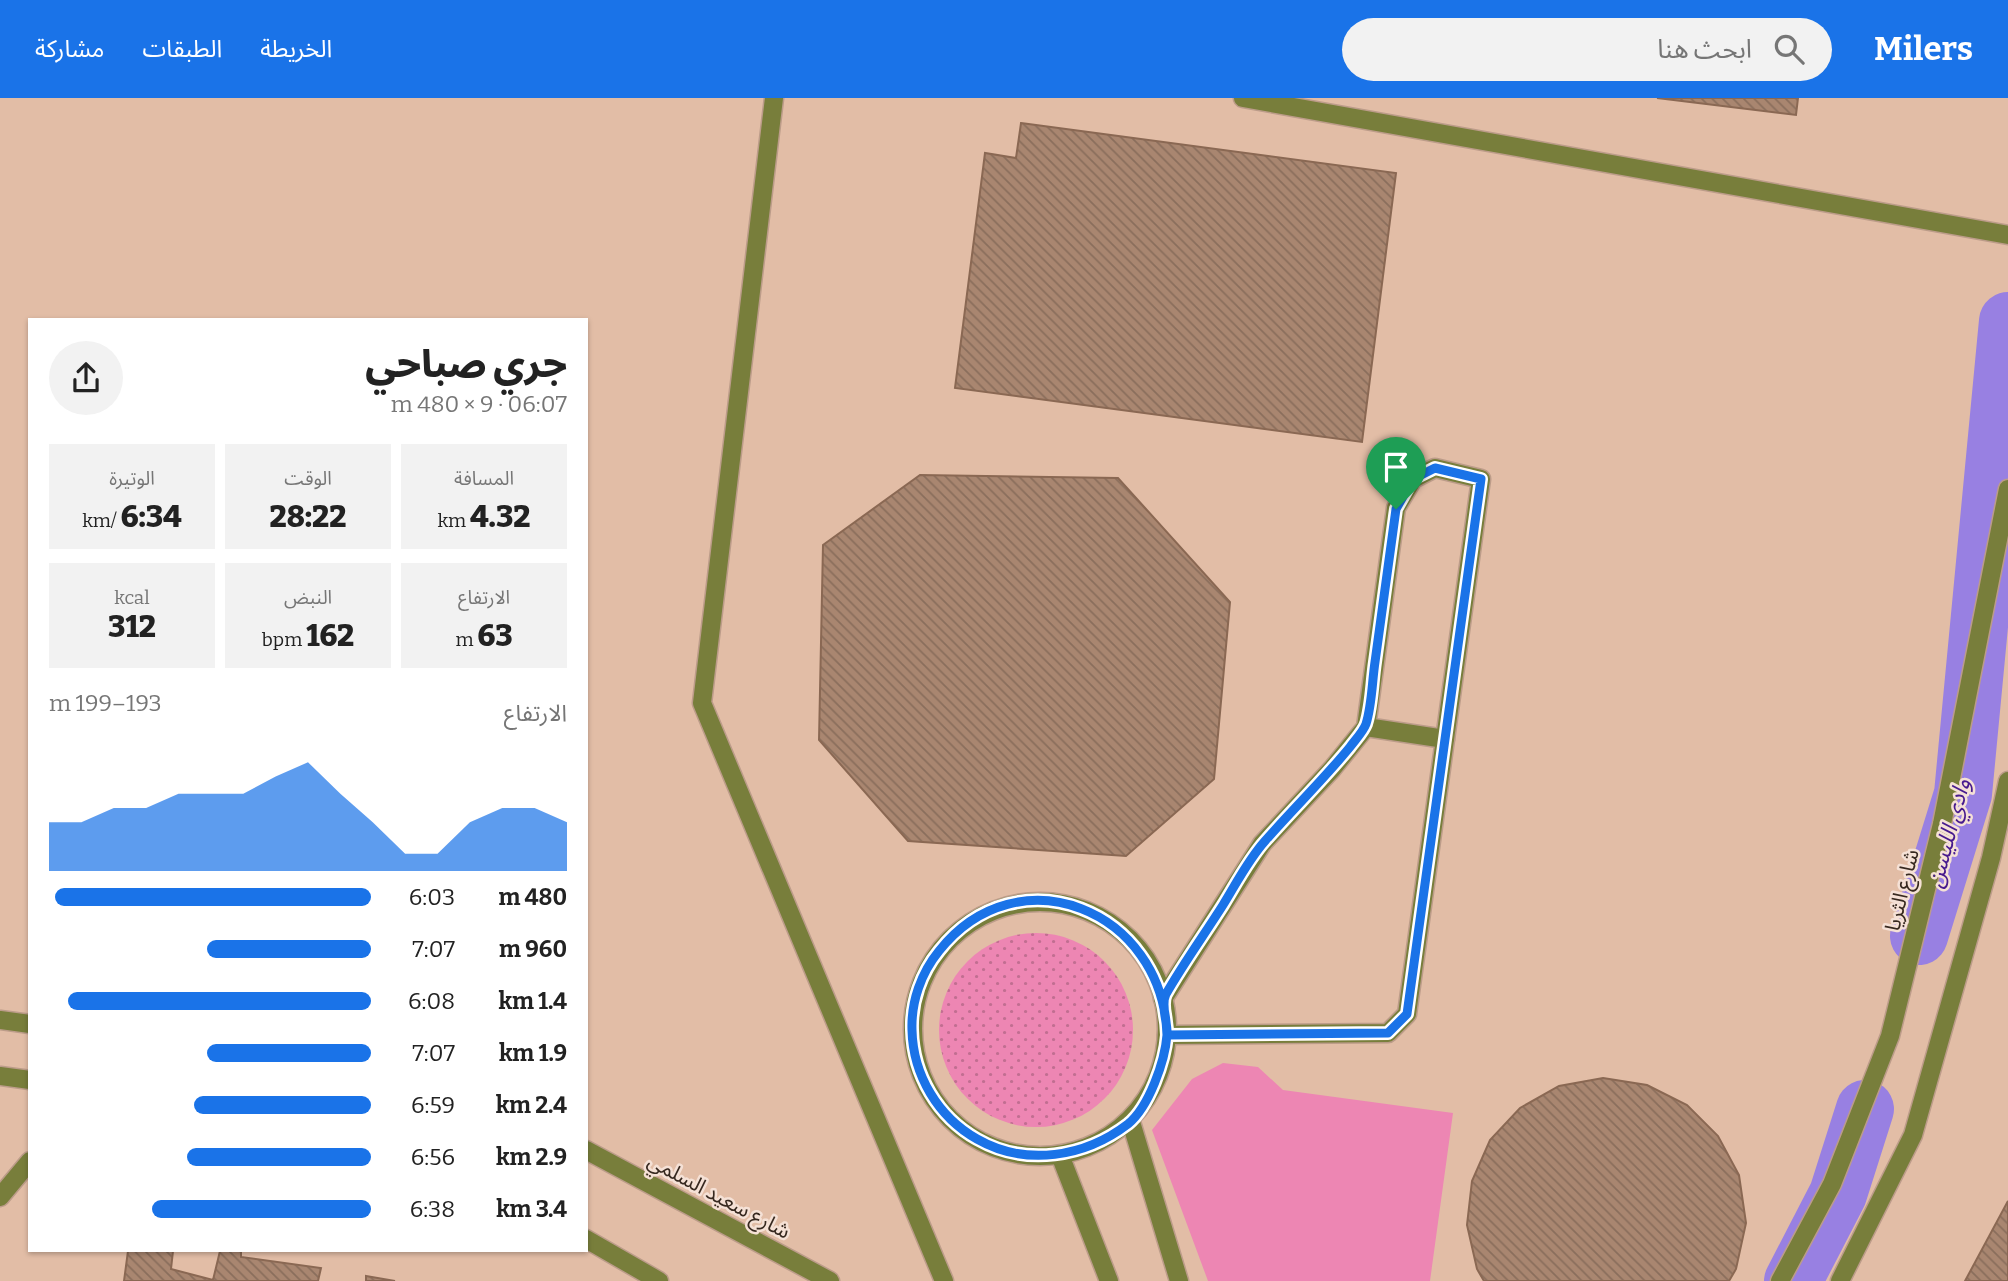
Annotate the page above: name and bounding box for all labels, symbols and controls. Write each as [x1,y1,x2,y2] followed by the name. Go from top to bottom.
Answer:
[1342,18,1832,81] search box
[1874,29,1973,69] text: Milers
[1770,30,1808,68] icon: search
[1657,34,1752,65] text: ابحث هنا
[35,35,104,63] text: مشاركة
[142,35,222,63] text: الطبقات
[260,35,332,63] text: الخريطة
[49,341,123,415] button: share
[365,341,567,387] text: جري صباحي
[391,390,567,418] text: 06:07 · 9 × 480 m
[1366,437,1426,509] pin
[1377,448,1415,486] icon: arrive
[109,467,155,490] text: الوتيرة
[284,467,332,490] text: الوقت
[454,467,514,490] text: المسافة
[121,499,182,535] text: 6:34
[270,499,346,535] text: 28:22
[470,499,530,535] text: 4.32
[82,509,121,532] text: /km
[438,509,470,532] text: km
[114,586,150,609] text: kcal
[284,586,332,609] text: النبض
[458,586,510,609] text: الارتفاع
[108,609,156,645] text: 312
[306,618,354,654] text: 162
[477,618,513,654] text: 63
[262,628,306,651] text: bpm
[455,628,477,651] text: m
[49,689,162,717] text: 193–199 m
[504,699,567,727] text: الارتفاع
[1920,775,1980,892] water label: وادي الليسن
[1879,846,1927,934] street label: شارع الثريا
[409,883,455,911] text: 6:03
[498,883,567,911] text: 480 m
[412,935,455,963] text: 7:07
[499,935,567,963] text: 960 m
[408,987,455,1015] text: 6:08
[499,987,567,1015] text: 1.4 km
[412,1039,455,1067] text: 7:07
[499,1039,567,1067] text: 1.9 km
[411,1091,455,1119] text: 6:59
[496,1091,567,1119] text: 2.4 km
[411,1143,455,1171] text: 6:56
[496,1143,567,1171] text: 2.9 km
[642,1147,795,1247] street label: شارع سعيد السلمي
[410,1195,455,1223] text: 6:38
[496,1195,567,1223] text: 3.4 km

